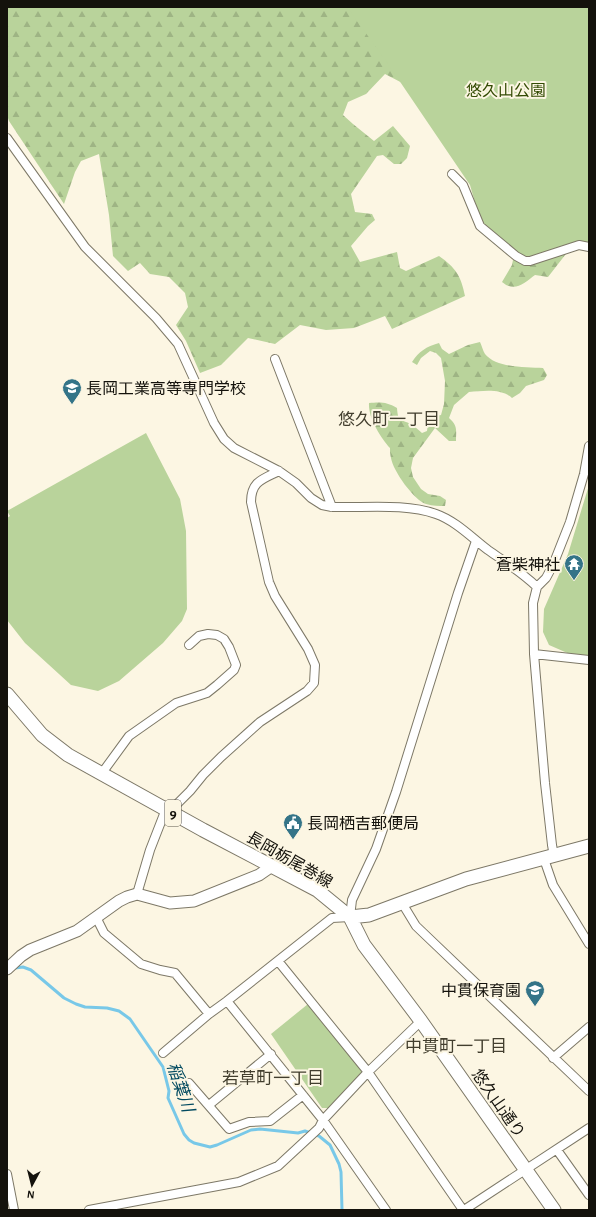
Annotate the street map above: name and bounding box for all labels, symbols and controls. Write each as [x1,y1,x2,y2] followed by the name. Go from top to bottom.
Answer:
[466,82,546,99] park label: 悠久山公園
[61,377,83,405] school or university icon: 長岡工業高等専門学校
[86,380,246,397] place label: 長岡工業高等専門学校
[338,410,440,428] district label: 悠久町一丁目
[563,553,585,581] temple icon: 蒼柴神社
[496,557,560,573] place label: 蒼柴神社
[165,800,181,826] road number: 9
[282,812,304,840] public building icon: 長岡栖吉郵便局
[307,815,419,832] place label: 長岡栖吉郵便局
[244,828,336,891] street label: 長岡栃尾巻線
[524,979,546,1007] school or university icon: 中貫保育園
[441,982,521,999] place label: 中貫保育園
[405,1038,507,1055] district label: 中貫町一丁目
[164,1060,198,1116] water label: 稲葉川
[469,1066,529,1141] street label: 悠久山通り
[222,1070,324,1087] district label: 若草町一丁目
[12,1165,52,1205] north arrow
[26,1189,35,1200] text: N

